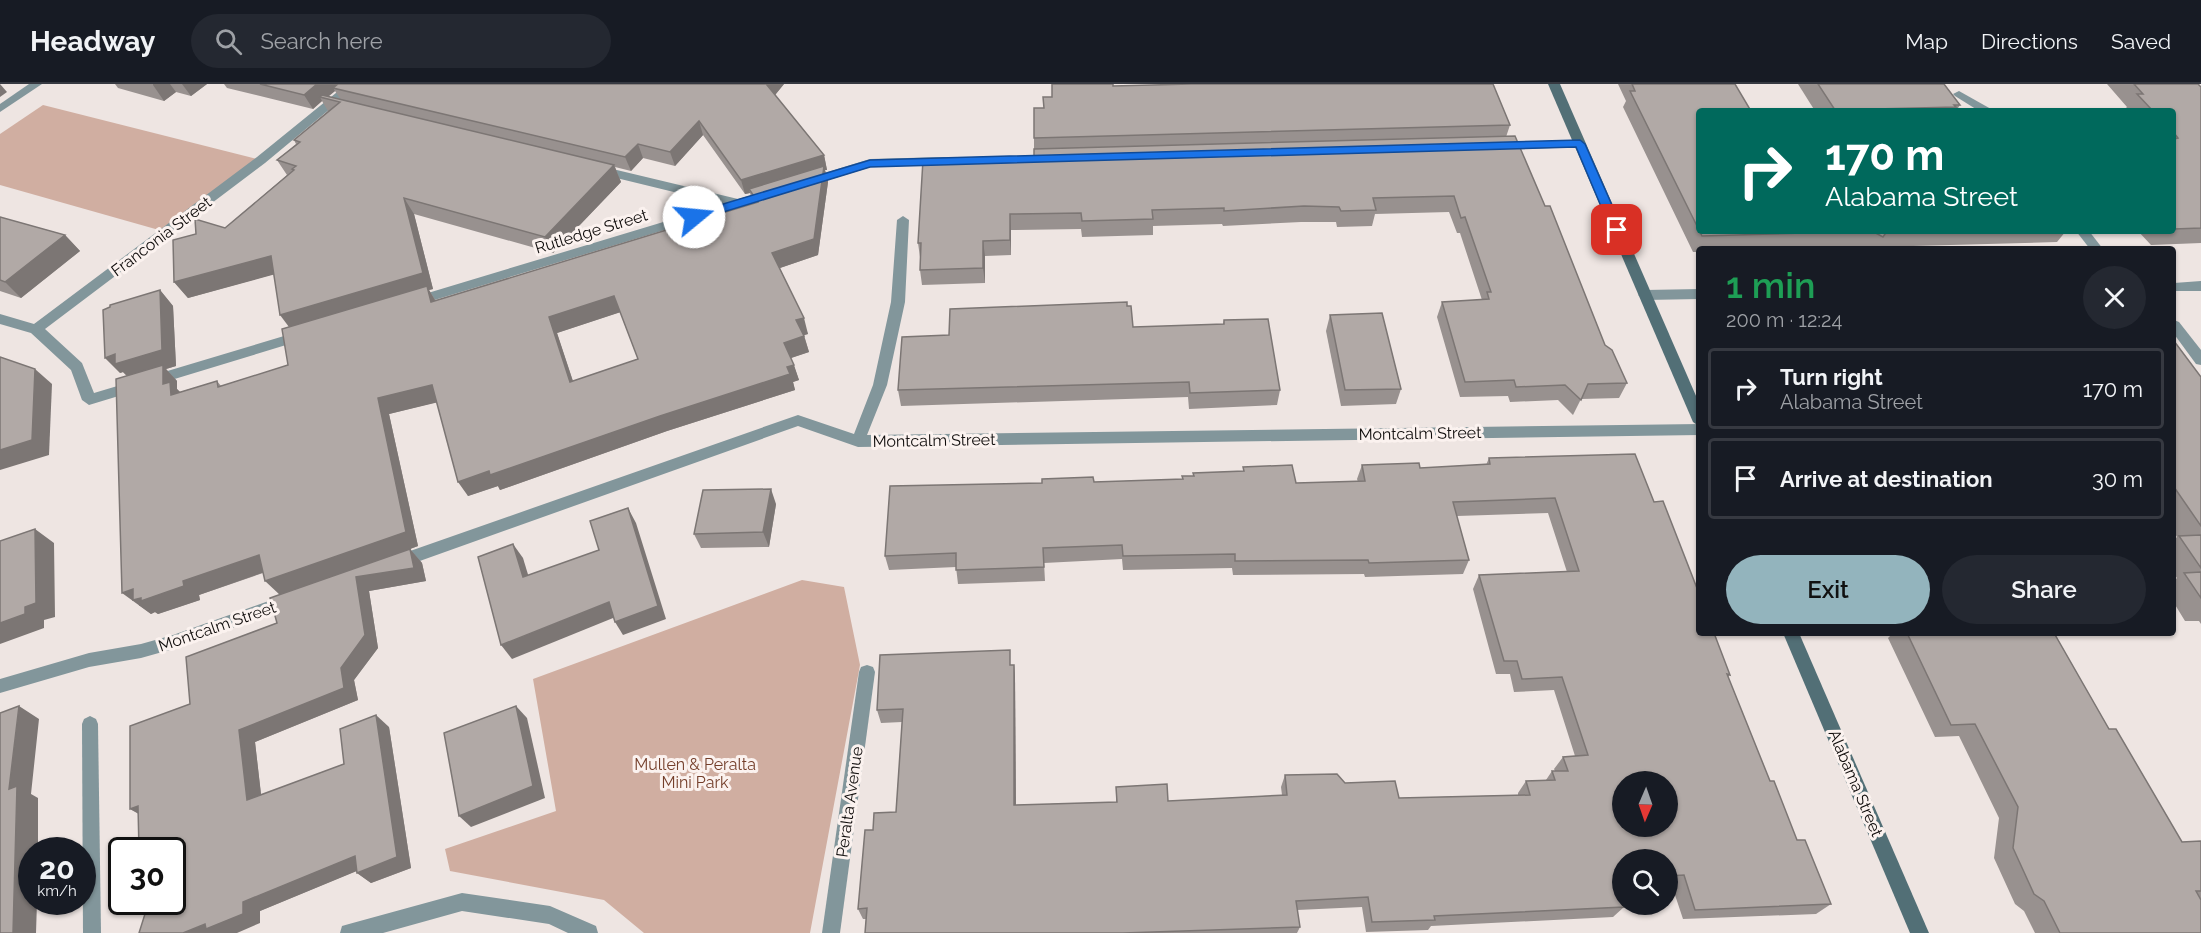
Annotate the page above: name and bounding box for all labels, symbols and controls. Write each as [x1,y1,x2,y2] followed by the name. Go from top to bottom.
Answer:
[191,14,611,68] search box
[30,25,155,58] text: Headway
[212,25,245,58] icon: search
[260,28,383,54] text: Search here
[1905,29,1948,54] text: Map
[1981,29,2078,54] text: Directions
[2111,29,2171,54] text: Saved
[1825,131,1944,180] text: 170 m
[1726,132,1804,210] icon: right
[1825,181,2018,212] text: Alabama Street
[662,185,726,249] position arrow
[107,192,216,280] street label: Franconia Street
[1591,204,1642,255] pin
[533,205,650,258] street label: Rutledge Street
[1600,213,1633,246] icon: arrive
[1726,264,1815,306] text: 1 min
[2083,266,2146,329] button: close
[1726,308,1842,332] text: 200 m · 12:24
[1780,364,1883,390] text: Turn right
[1729,372,1762,405] icon: right
[2083,376,2143,402] text: 170 m
[1780,390,1923,414] text: Alabama Street
[1358,423,1482,444] street label: Montcalm Street
[872,430,996,451] street label: Montcalm Street
[1729,462,1762,495] icon: arrive
[1780,466,1993,492] text: Arrive at destination
[2092,466,2143,492] text: 30 m
[1726,555,1930,624] button: Exit
[1942,555,2146,624] button: Share
[156,597,279,655] street label: Montcalm Street
[1824,727,1887,840] street label: Alabama Street
[832,745,867,859] street label: Peralta Avenue
[634,755,756,792] park label: Mullen & Peralta Mini Park
[1612,771,1678,837] north arrow
[1612,771,1678,915] map controls
[108,837,186,915] speed limit sign: 30
[1612,849,1678,915] button: search
[39,851,75,886] text: 20
[37,882,77,900] text: km/h

